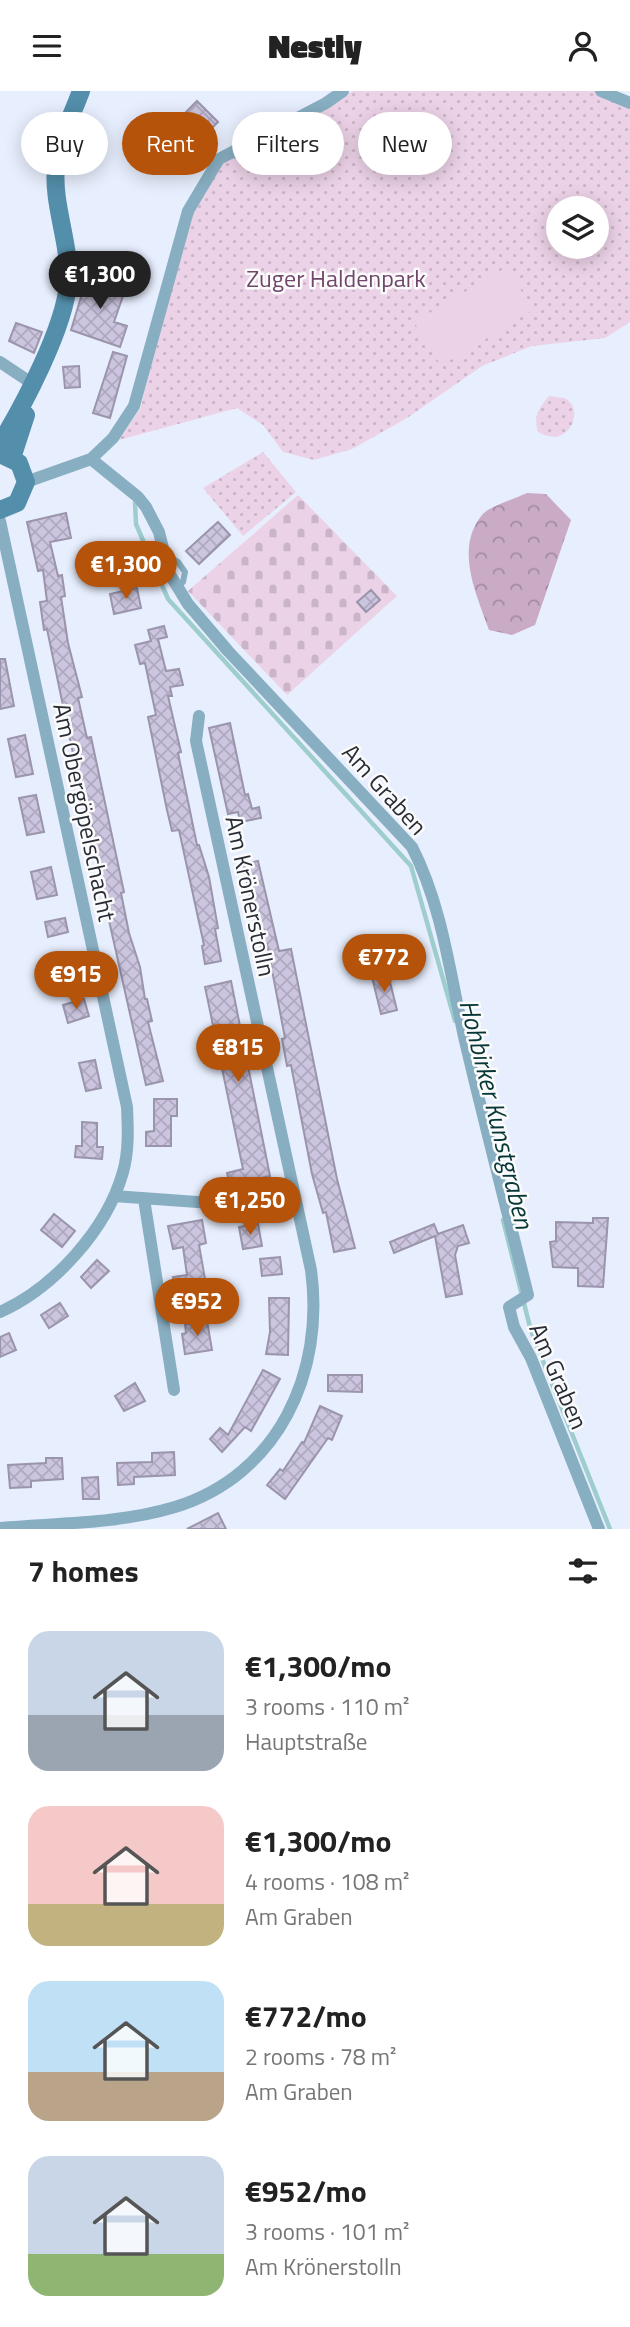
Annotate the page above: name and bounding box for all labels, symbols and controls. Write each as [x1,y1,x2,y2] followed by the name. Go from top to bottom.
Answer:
[268,22,362,70] text: Nestly
[28,27,66,65] icon: menu
[564,27,602,65] icon: person
[21,112,108,175] chip: Buy
[122,112,218,175] chip: Rent
[232,112,344,175] chip: Filters
[358,112,452,175] chip: New
[546,196,609,259] map controls
[546,196,609,259] button: layers
[43,251,157,311] pin: €1,300
[65,256,135,291] text: €1,300
[246,260,426,296] park label: Zuger Haldenpark
[69,541,183,601] pin: €1,300
[91,546,161,581] text: €1,300
[44,700,126,925] street label: Am Obergöpelschacht
[334,735,436,843] street label: Am Graben
[216,812,286,980] street label: Am Krönerstolln
[343,935,425,994] pin: €772
[358,939,410,974] text: €772
[35,951,117,1011] pin: €915
[50,956,102,991] text: €915
[450,995,545,1234] water label: Hohbirker Kunstgraben
[197,1025,279,1084] pin: €815
[212,1029,264,1064] text: €815
[193,1177,307,1237] pin: €1,250
[215,1182,285,1217] text: €1,250
[156,1279,238,1338] pin: €952
[171,1283,223,1318] text: €952
[520,1317,598,1435] street label: Am Graben
[28,1548,139,1594] text: 7 homes
[564,1552,602,1590] icon: filters
[245,1643,391,1689] text: €1,300/mo
[84,1659,168,1743] icon: home
[245,1689,409,1724] text: 3 rooms · 110 m²
[245,1724,367,1759] text: Hauptstraße
[245,1818,391,1864] text: €1,300/mo
[84,1834,168,1918] icon: home
[245,1864,409,1899] text: 4 rooms · 108 m²
[245,1899,353,1934] text: Am Graben
[245,1993,367,2039] text: €772/mo
[84,2009,168,2093] icon: home
[245,2039,396,2074] text: 2 rooms · 78 m²
[245,2074,353,2109] text: Am Graben
[245,2168,367,2214] text: €952/mo
[84,2184,168,2268] icon: home
[245,2214,409,2249] text: 3 rooms · 101 m²
[245,2249,402,2284] text: Am Krönerstolln

